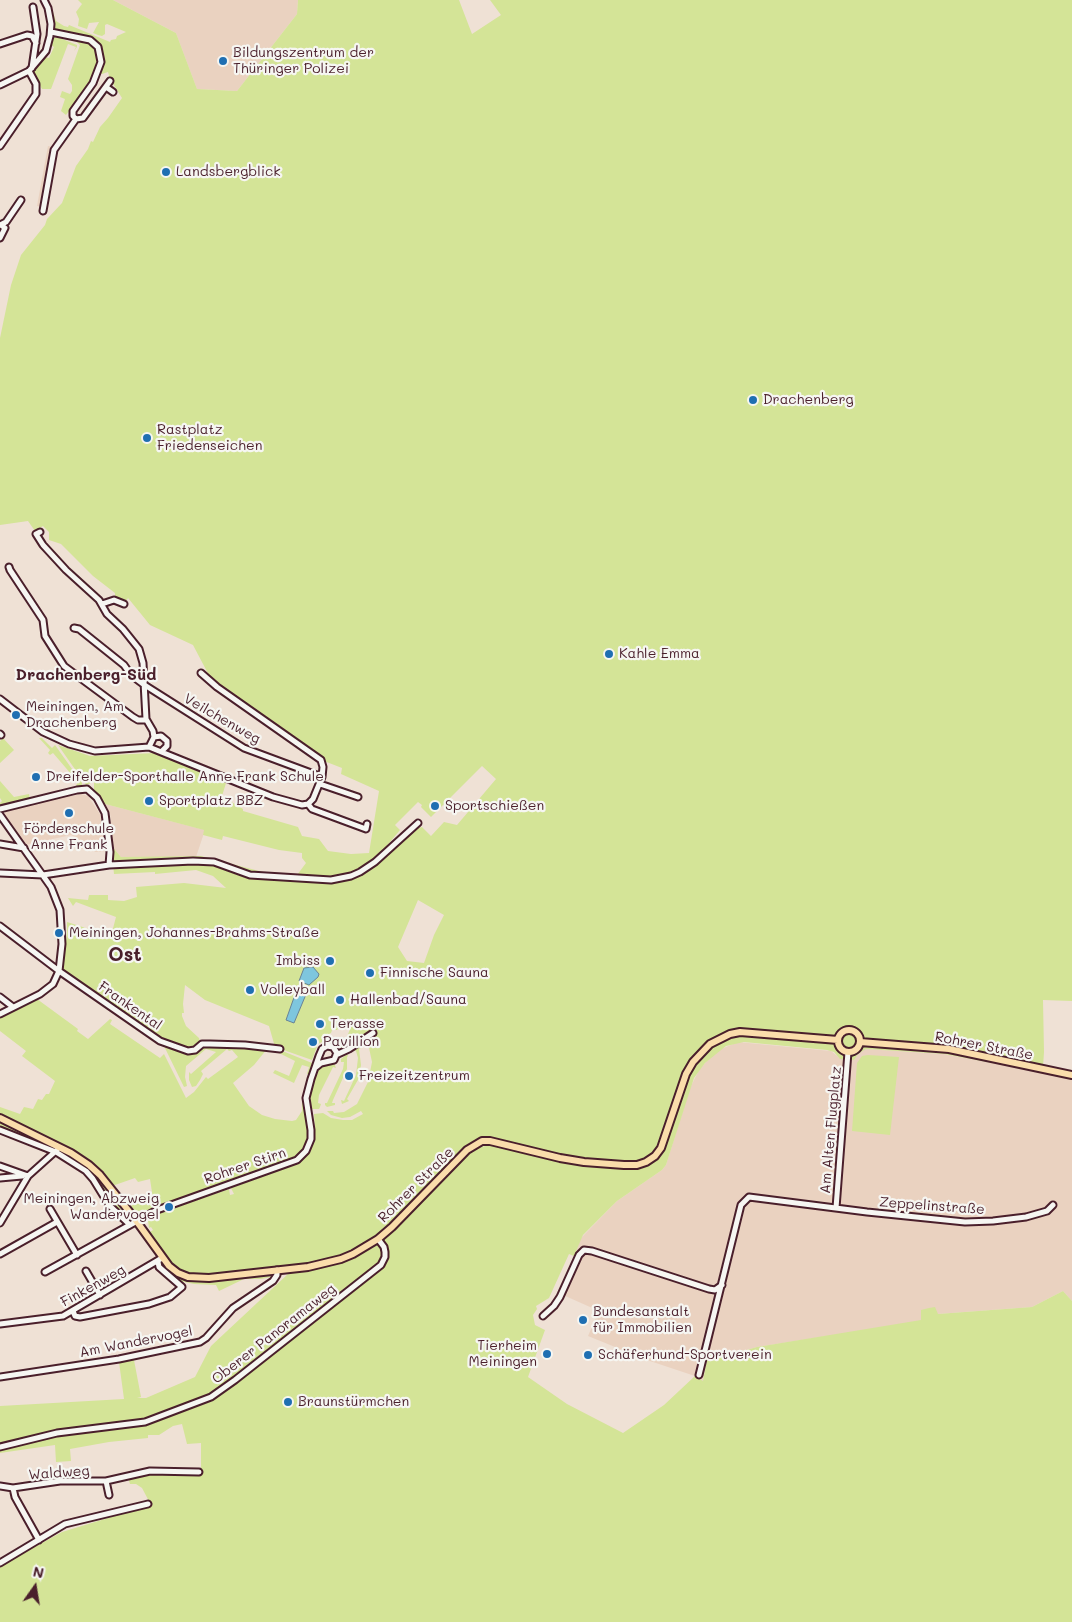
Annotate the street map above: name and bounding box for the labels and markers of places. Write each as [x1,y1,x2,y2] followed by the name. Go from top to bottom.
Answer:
[233,45,374,78] place label: Bildungszentrum der Thüringer Polizei
[217,55,229,67] marker: Bildungszentrum der Thüringer Polizei
[176,164,281,180] place label: Landsbergblick
[160,166,172,178] marker: Landsbergblick
[763,392,854,408] place label: Drachenberg
[747,394,759,406] marker: Drachenberg
[157,422,262,454] place label: Rastplatz Friedenseichen
[141,432,153,444] marker: Rastplatz Friedenseichen
[619,646,700,662] place label: Kahle Emma
[603,648,615,660] marker: Kahle Emma
[26,699,124,732] place label: Meiningen, Am Drachenberg
[10,709,22,721] marker: Meiningen, Am Drachenberg
[46,769,324,785] place label: Dreifelder-Sporthalle Anne Frank Schule
[30,771,42,783] marker: Dreifelder-Sporthalle Anne Frank Schule
[159,793,263,809] place label: Sportplatz BBZ
[143,795,155,807] marker: Sportplatz BBZ
[445,798,544,814] place label: Sportschießen
[429,800,441,812] marker: Sportschießen
[63,807,75,819] marker: Förderschule Anne Frank
[24,821,114,854] place label: Förderschule Anne Frank
[69,925,319,941] place label: Meiningen, Johannes-Brahms-Straße
[53,927,65,939] marker: Meiningen, Johannes-Brahms-Straße
[276,953,320,969] place label: Imbiss
[324,955,336,967] marker: Imbiss
[380,965,489,981] place label: Finnische Sauna
[364,967,376,979] marker: Finnische Sauna
[260,982,325,998] place label: Volleyball
[244,984,256,996] marker: Volleyball
[350,992,467,1008] place label: Hallenbad/Sauna
[334,994,346,1006] marker: Hallenbad/Sauna
[330,1016,384,1032] place label: Terasse
[314,1018,326,1030] marker: Terasse
[323,1034,379,1050] place label: Pavillion
[307,1036,319,1048] marker: Pavillion
[359,1068,470,1084] place label: Freizeitzentrum
[343,1070,355,1082] marker: Freizeitzentrum
[24,1191,159,1224] place label: Meiningen, Abzweig Wandervogel
[163,1201,175,1213] marker: Meiningen, Abzweig Wandervogel
[593,1304,692,1336] place label: Bundesanstalt für Immobilien
[577,1314,589,1326] marker: Bundesanstalt für Immobilien
[469,1338,537,1370] place label: Tierheim Meiningen
[598,1347,772,1363] place label: Schäferhund-Sportverein
[541,1348,553,1360] marker: Tierheim Meiningen
[582,1349,594,1361] marker: Schäferhund-Sportverein
[298,1394,409,1410] place label: Braunstürmchen
[282,1396,294,1408] marker: Braunstürmchen

